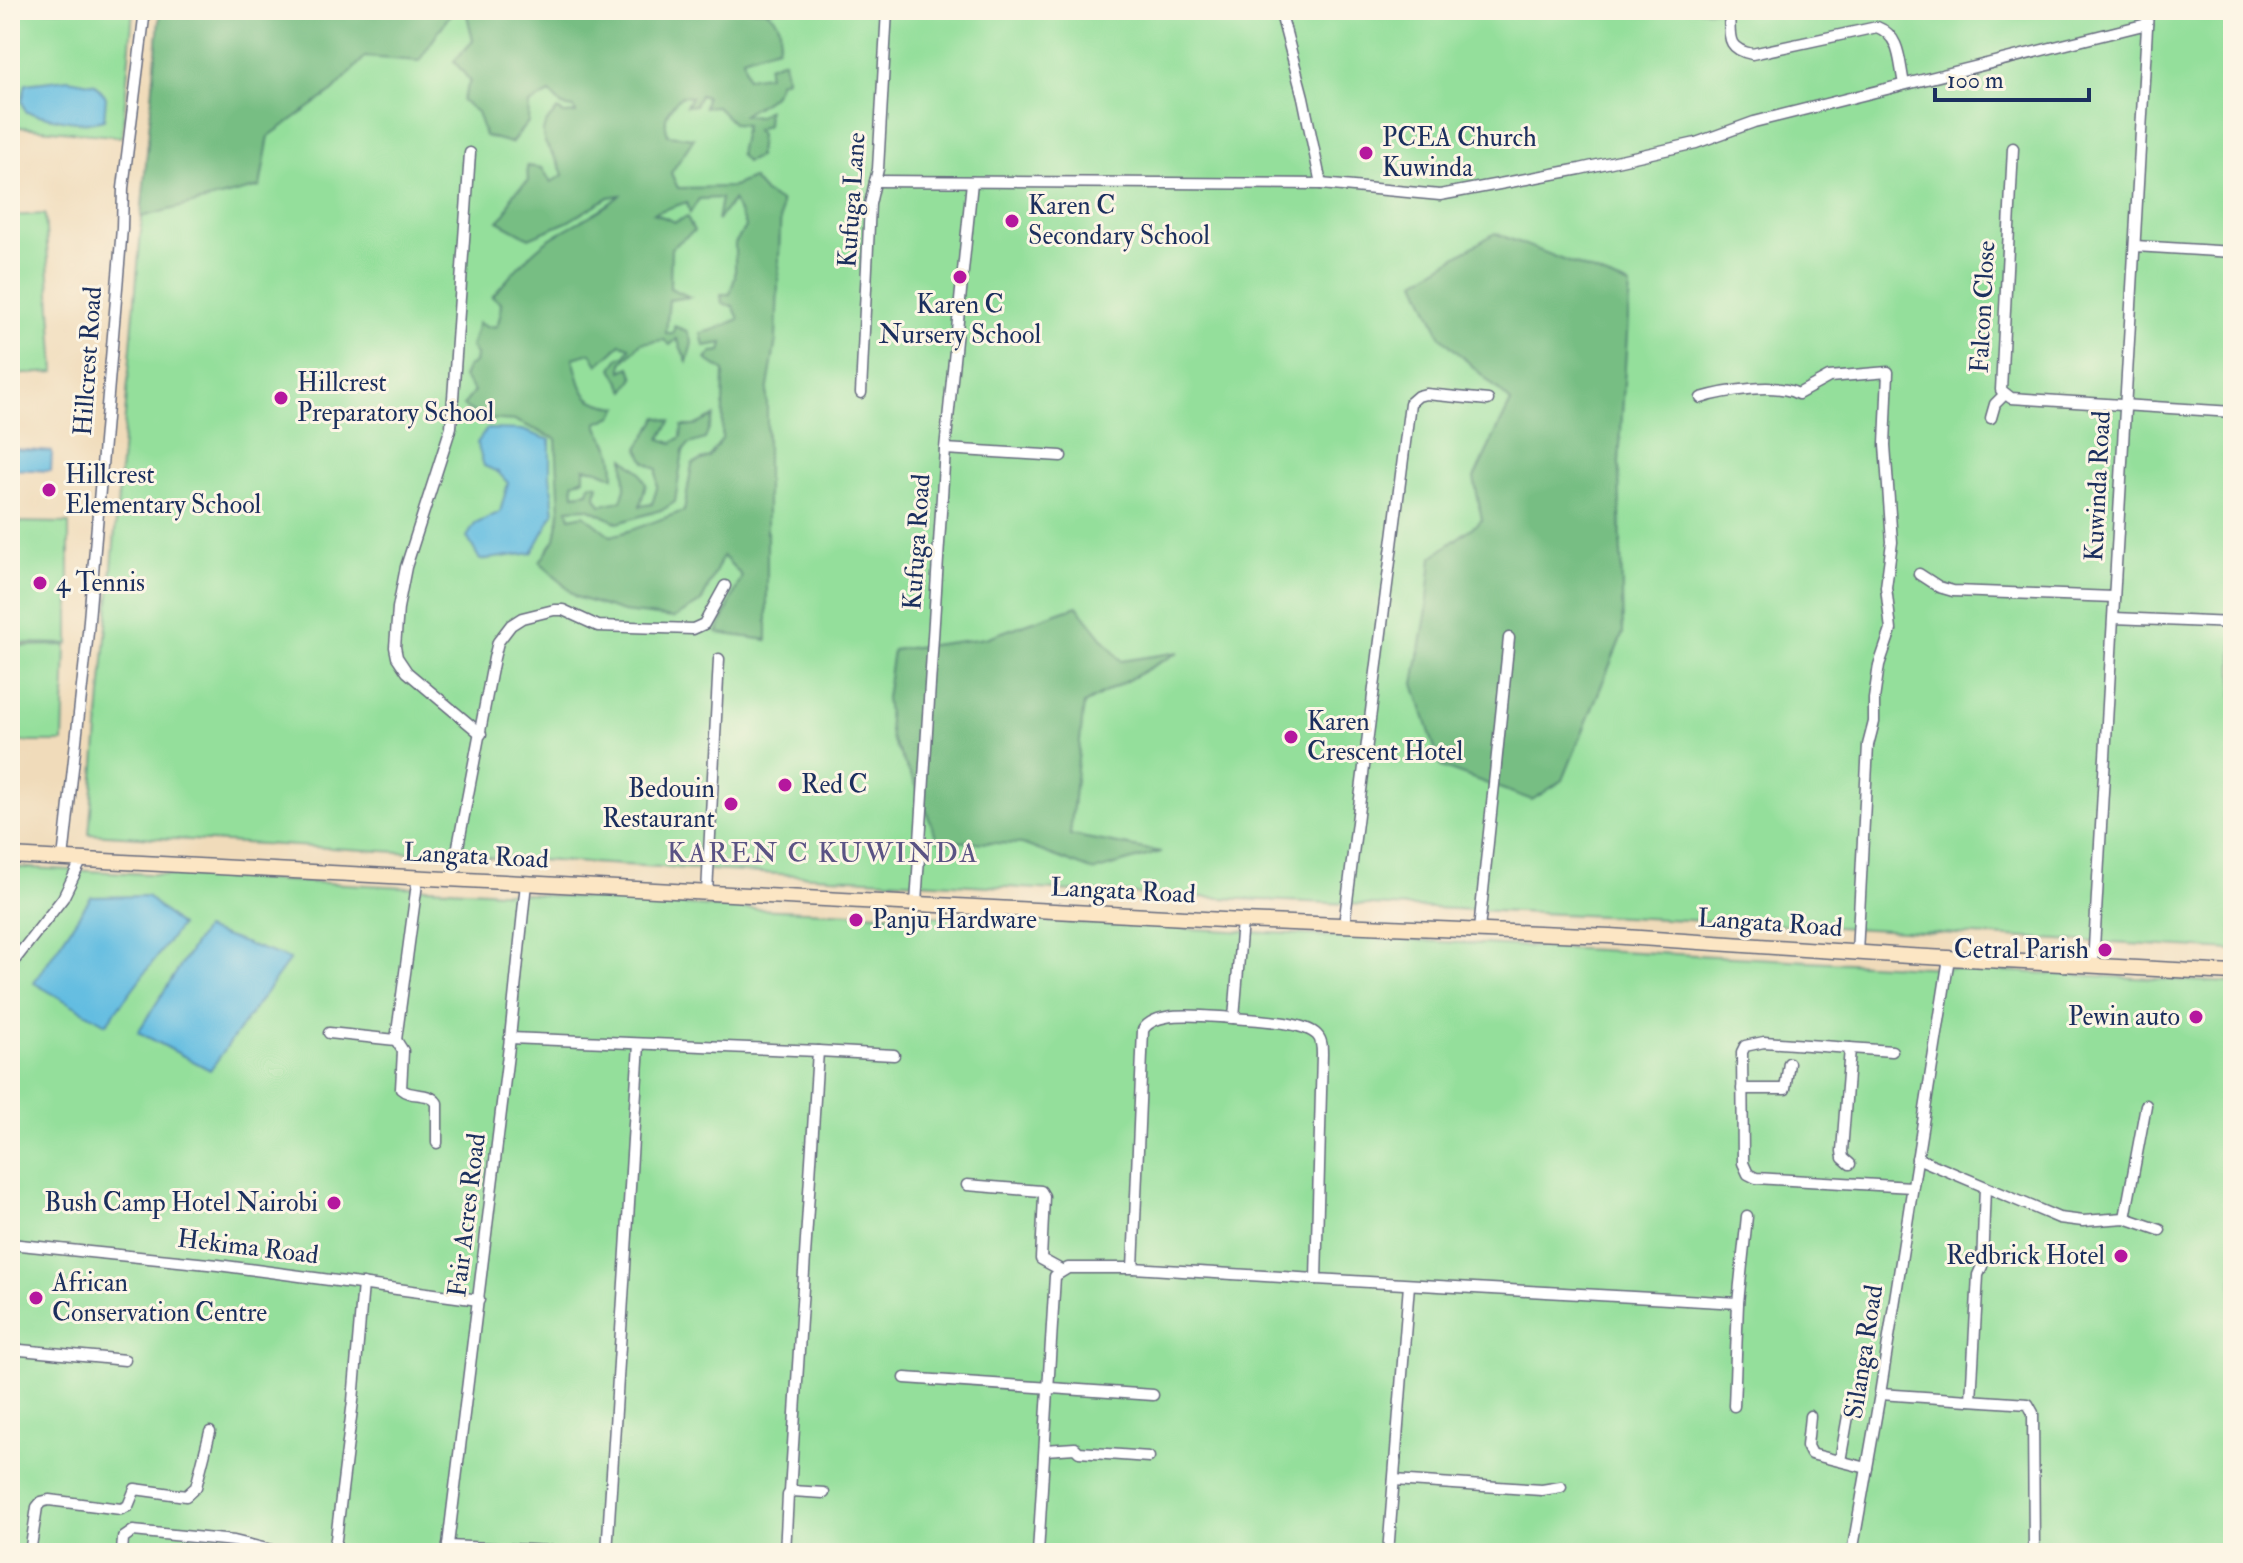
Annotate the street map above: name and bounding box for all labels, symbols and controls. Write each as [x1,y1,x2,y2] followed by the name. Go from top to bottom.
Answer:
[1935,52,2089,102] scale bar
[1947,65,2004,96] text: 100 m
[1382,122,1537,184] place label: PCEA Church Kuwinda
[831,131,873,269] street label: Kufuga Lane
[1357,144,1375,162] marker: PCEA Church Kuwinda
[1028,190,1210,252] place label: Karen C Secondary School
[1003,212,1021,230] marker: Karen C Secondary School
[1964,240,2002,374] street label: Falcon Close
[951,268,969,286] marker: Karen C Nursery School
[67,285,109,437] street label: Hillcrest Road
[879,289,1041,351] place label: Karen C Nursery School
[297,367,495,430] place label: Hillcrest Preparatory School
[272,389,290,407] marker: Hillcrest Preparatory School
[2078,410,2118,562] street label: Kuwinda Road
[65,459,262,521] place label: Hillcrest Elementary School
[896,473,938,611] street label: Kufuga Road
[40,481,58,499] marker: Hillcrest Elementary School
[56,567,145,599] place label: 4 Tennis
[31,574,49,592] marker: 4 Tennis
[1307,706,1463,768] place label: Karen Crescent Hotel
[1282,728,1300,746] marker: Karen Crescent Hotel
[801,769,868,801] place label: Red C
[602,773,715,835] place label: Bedouin Restaurant
[776,776,794,794] marker: Red C
[722,795,740,813] marker: Bedouin Restaurant
[403,836,550,876] street label: Langata Road
[667,836,979,871] district label: KAREN C KUWINDA
[1050,871,1197,911] street label: Langata Road
[1696,902,1844,944] street label: Langata Road
[872,904,1037,936] place label: Panju Hardware
[847,911,865,929] marker: Panju Hardware
[1954,934,2089,966] place label: Cetral Parish
[2096,941,2114,959] marker: Cetral Parish
[2068,1001,2180,1033] place label: Pewin auto
[2187,1008,2205,1026] marker: Pewin auto
[441,1131,493,1299] street label: Fair Acres Road
[44,1187,318,1220] place label: Bush Camp Hotel Nairobi
[325,1194,343,1212] marker: Bush Camp Hotel Nairobi
[176,1222,321,1272] street label: Hekima Road
[1946,1240,2105,1272] place label: Redbrick Hotel
[2112,1247,2130,1265] marker: Redbrick Hotel
[51,1267,267,1329] place label: African Conservation Centre
[1838,1282,1890,1421] street label: Silanga Road
[27,1289,45,1307] marker: African Conservation Centre

